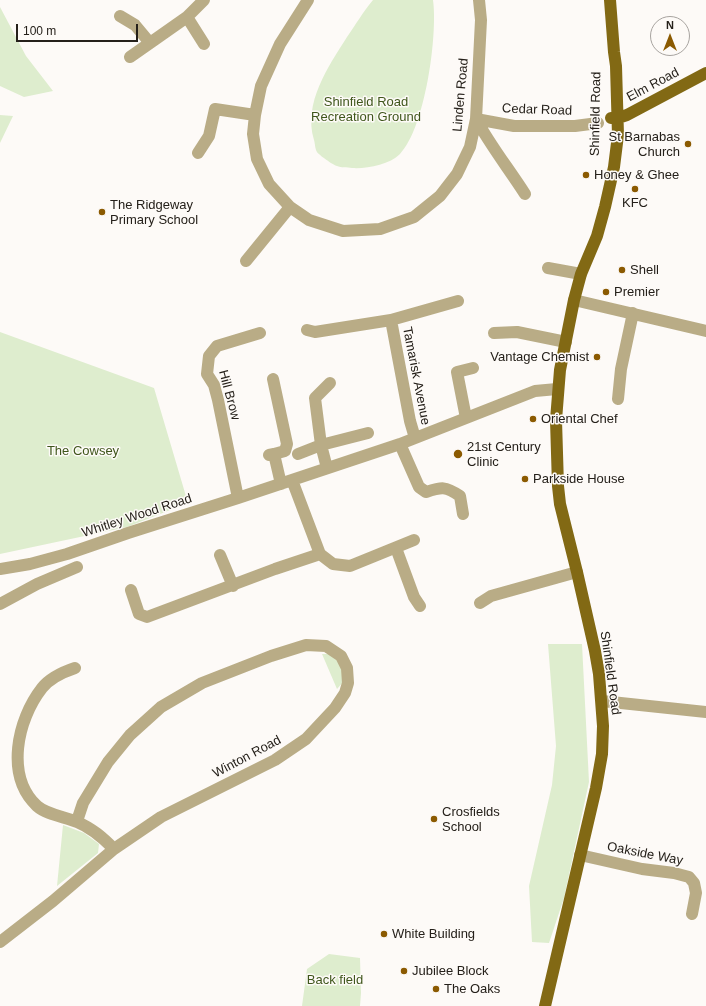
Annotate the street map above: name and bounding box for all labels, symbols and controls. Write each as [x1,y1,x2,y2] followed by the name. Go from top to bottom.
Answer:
[18,16,140,42] scale bar
[650,16,690,56] north arrow
[666,19,674,31] text: N
[23,24,56,38] text: 100 m
[450,58,472,132] street label: Linden Road
[624,65,682,105] street label: Elm Road
[587,72,605,156] street label: Shinfield Road
[311,94,421,125] park label: Shinfield Road Recreation Ground
[502,101,572,119] street label: Cedar Road
[608,129,680,160] place label: St Barnabas Church
[683,139,693,149] marker: St Barnabas Church
[594,167,679,183] place label: Honey & Ghee
[581,170,591,180] marker: Honey & Ghee
[630,184,640,194] marker: KFC
[622,195,648,211] place label: KFC
[110,197,198,228] place label: The Ridgeway Primary School
[97,207,107,217] marker: The Ridgeway Primary School
[630,262,659,278] place label: Shell
[617,265,627,275] marker: Shell
[614,284,660,300] place label: Premier
[601,287,611,297] marker: Premier
[399,326,433,426] street label: Tamarisk Avenue
[490,349,589,365] place label: Vantage Chemist
[592,352,602,362] marker: Vantage Chemist
[215,368,243,422] street label: Hill Brow
[541,411,618,427] place label: Oriental Chef
[528,414,538,424] marker: Oriental Chef
[467,439,541,470] place label: 21st Century Clinic
[47,443,119,459] park label: The Cowsey
[452,448,464,460] marker: 21st Century Clinic
[533,471,625,487] place label: Parkside House
[520,474,530,484] marker: Parkside House
[80,491,194,541] street label: Whitley Wood Road
[596,630,624,716] street label: Shinfield Road
[210,732,284,782] street label: Winton Road
[442,804,500,835] place label: Crosfields School
[429,814,439,824] marker: Crosfields School
[606,839,684,869] street label: Oakside Way
[392,926,475,942] place label: White Building
[379,929,389,939] marker: White Building
[412,963,489,979] place label: Jubilee Block
[399,966,409,976] marker: Jubilee Block
[307,972,363,988] park label: Back field
[444,981,500,997] place label: The Oaks
[431,984,441,994] marker: The Oaks

